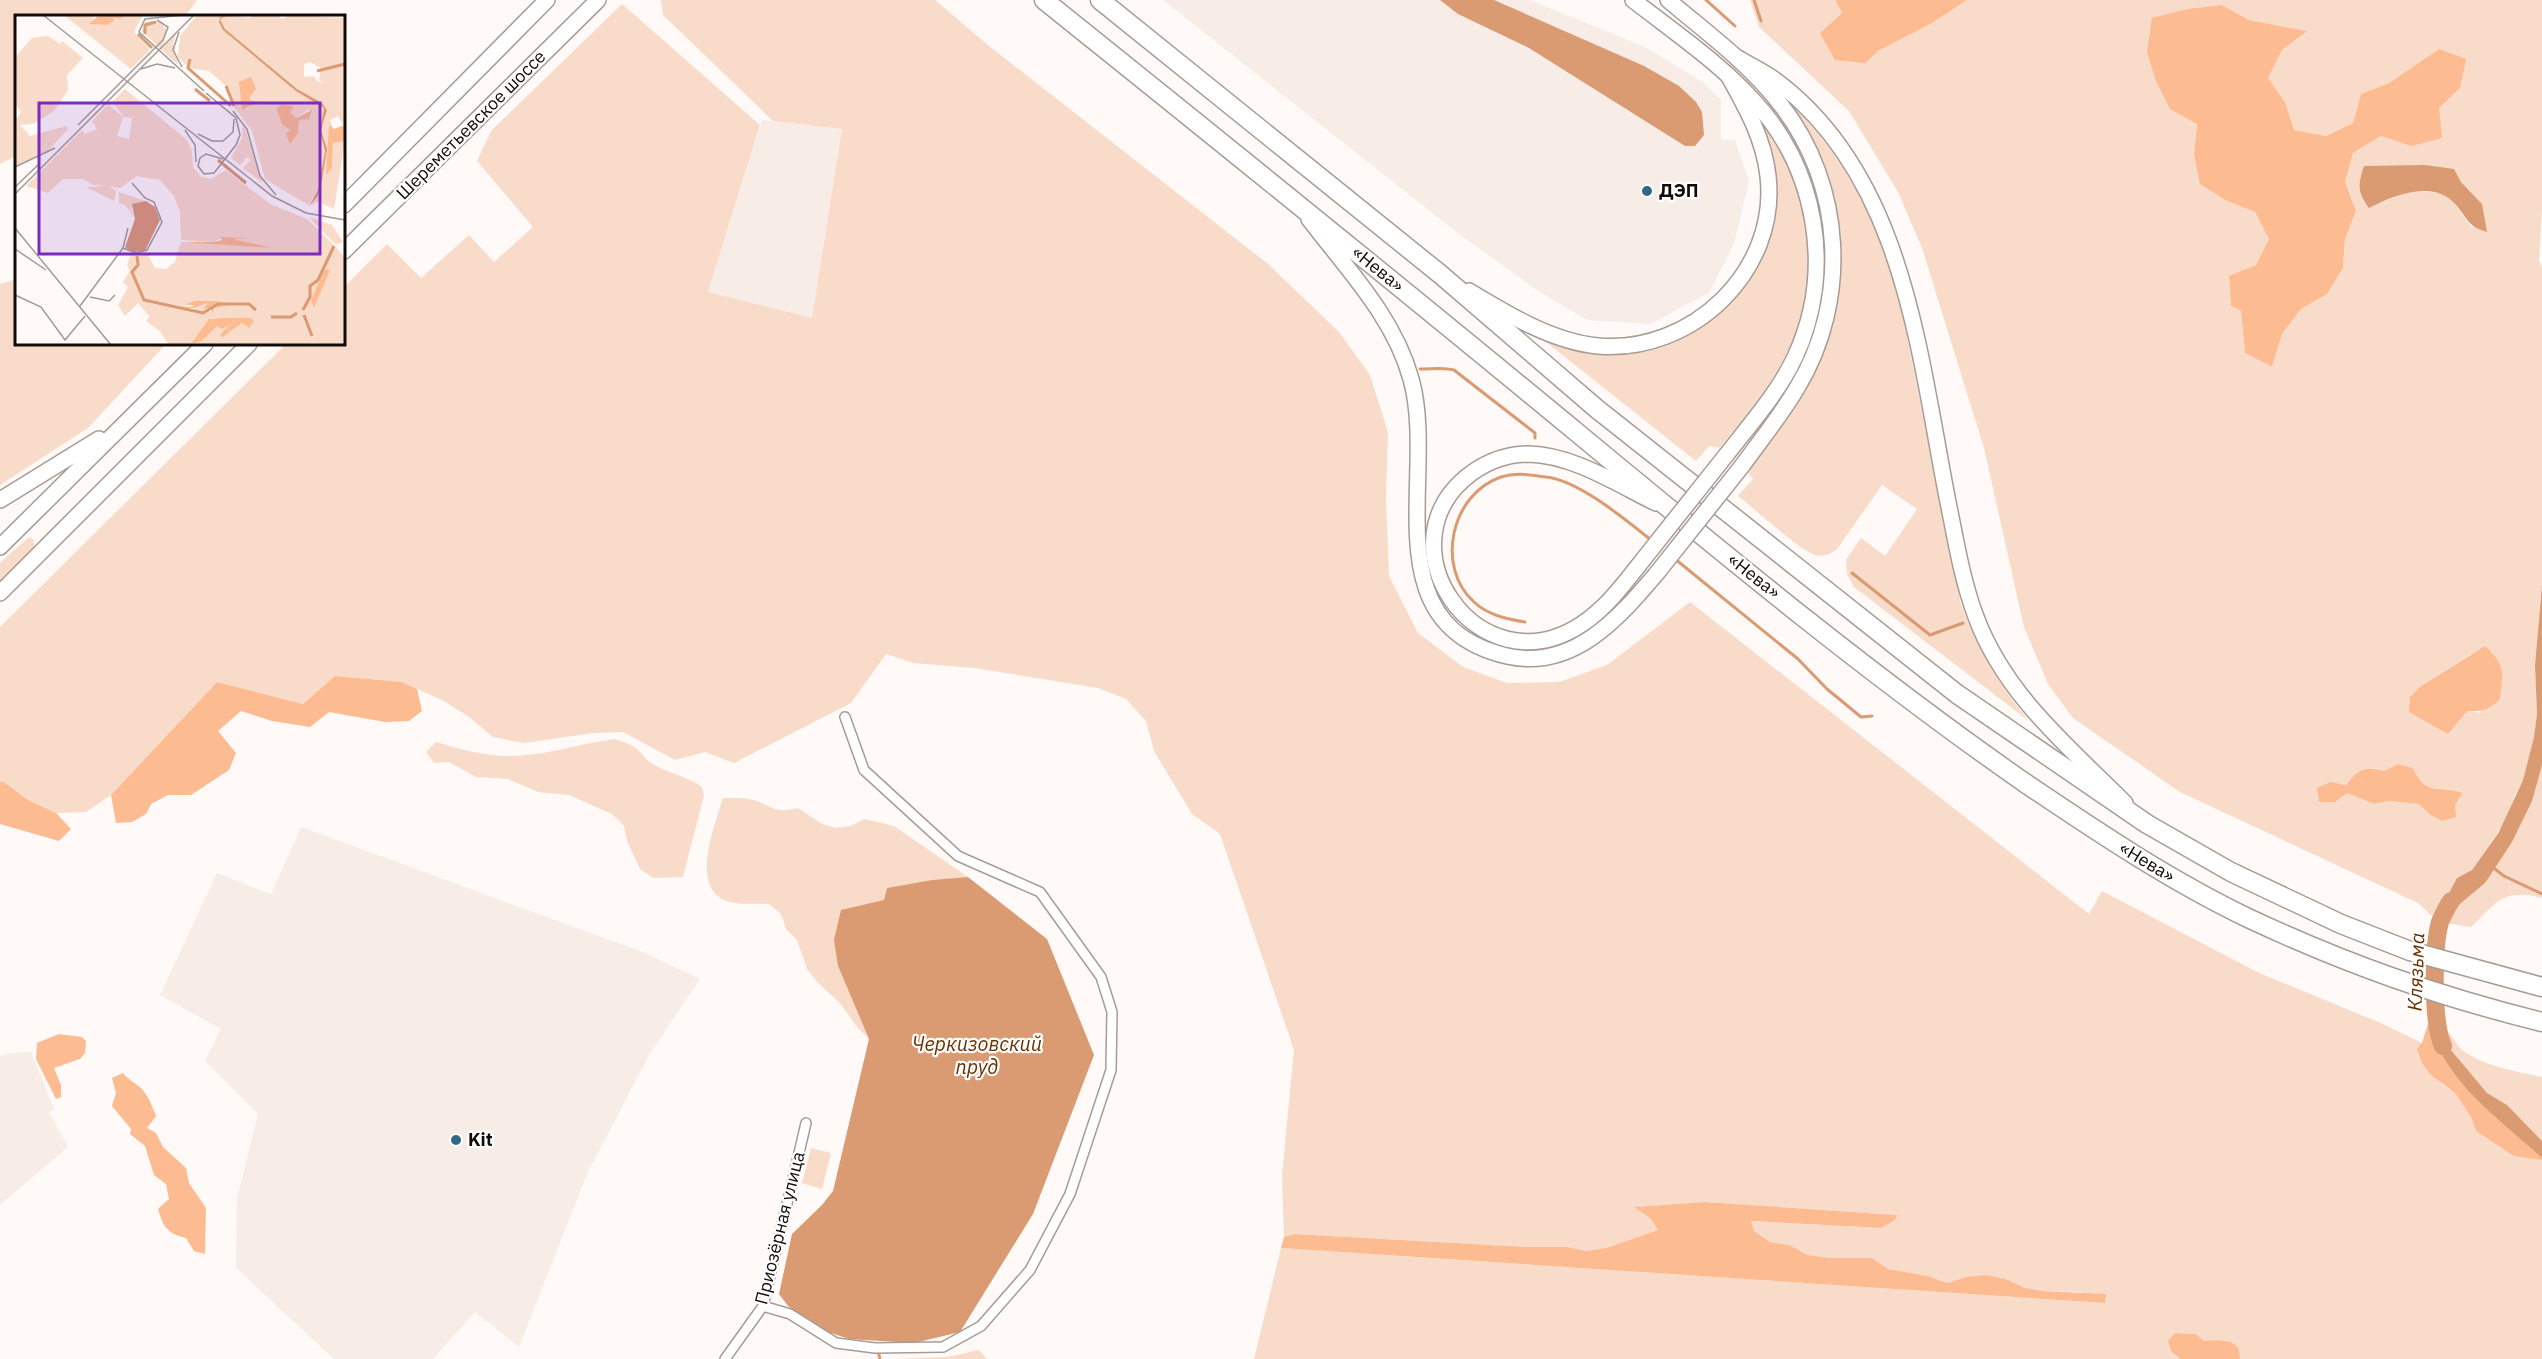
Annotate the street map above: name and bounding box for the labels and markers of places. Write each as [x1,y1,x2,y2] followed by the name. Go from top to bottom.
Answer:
[1659,179,1699,202] place label: ДЭП
[1640,184,1654,198] marker: ДЭП
[468,1128,493,1151] place label: Kit
[449,1133,463,1147] marker: Kit

